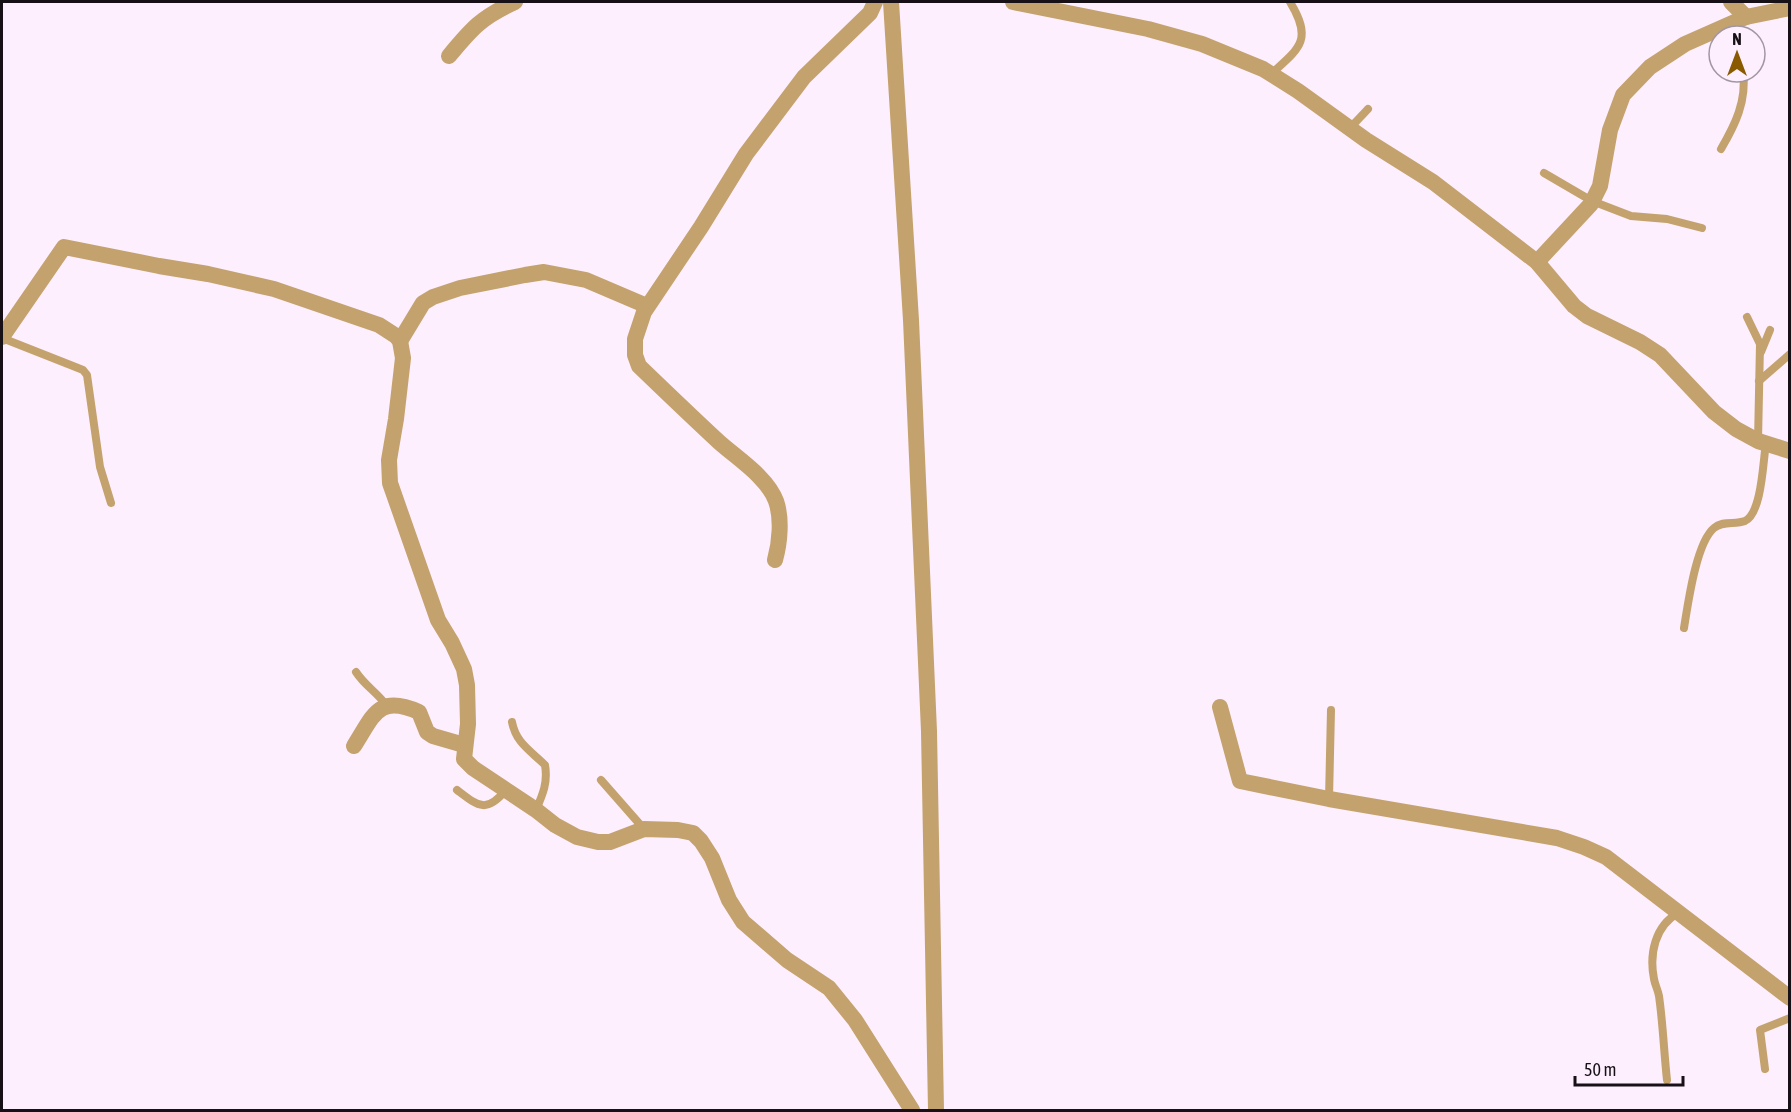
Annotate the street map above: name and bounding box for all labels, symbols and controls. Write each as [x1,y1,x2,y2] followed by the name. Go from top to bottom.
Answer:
[1707,24,1767,84] north arrow
[1732,30,1742,48] text: N
[1575,1049,1683,1087] scale bar
[1584,1059,1616,1080] text: 50 m

